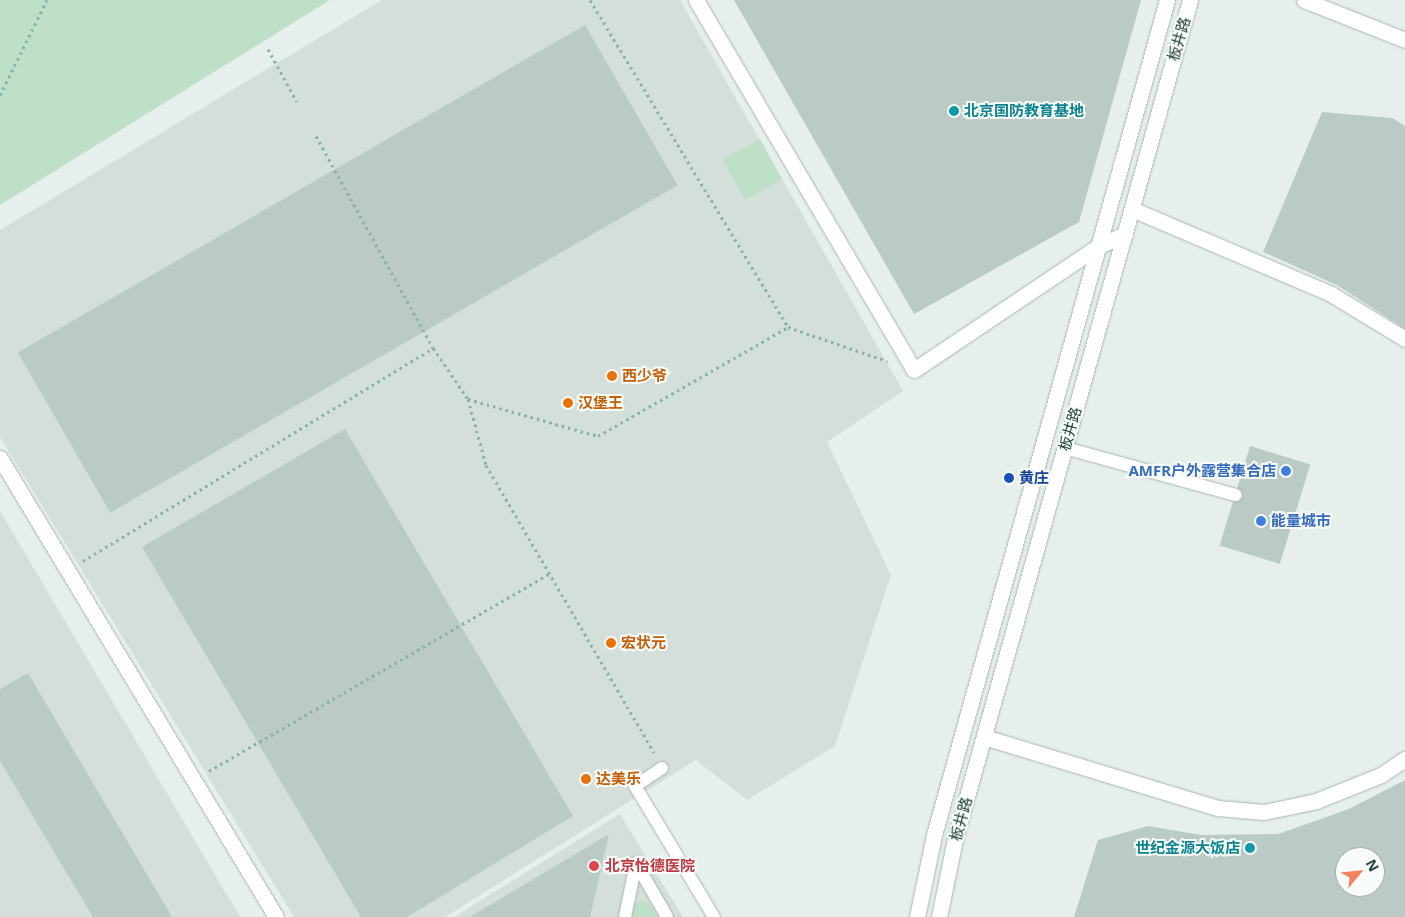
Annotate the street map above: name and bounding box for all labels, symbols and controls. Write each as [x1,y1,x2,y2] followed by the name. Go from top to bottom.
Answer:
[1164,15,1194,63] street label: 板井路
[964,102,1084,120] place label: 北京国防教育基地
[948,105,960,117] marker: 北京国防教育基地
[622,367,667,385] place label: 西少爷
[606,370,618,382] marker: 西少爷
[578,394,623,412] place label: 汉堡王
[562,397,574,409] marker: 汉堡王
[1055,405,1085,453] street label: 板井路
[1128,462,1276,480] place label: AMFR户外露营集合店
[1280,465,1292,477] marker: AMFR户外露营集合店
[1019,469,1049,487] place label: 黄庄
[1003,472,1015,484] marker: 黄庄
[1271,512,1331,530] place label: 能量城市
[1255,515,1267,527] marker: 能量城市
[621,634,666,652] place label: 宏状元
[605,637,617,649] marker: 宏状元
[596,770,641,788] place label: 达美乐
[580,773,592,785] marker: 达美乐
[946,795,976,843] street label: 板井路
[1135,839,1240,857] place label: 世纪金源大饭店
[1244,842,1256,854] marker: 世纪金源大饭店
[1335,847,1385,897] north arrow
[1362,856,1384,875] text: N
[605,857,695,875] place label: 北京怡德医院
[587,859,601,873] marker: 北京怡德医院

